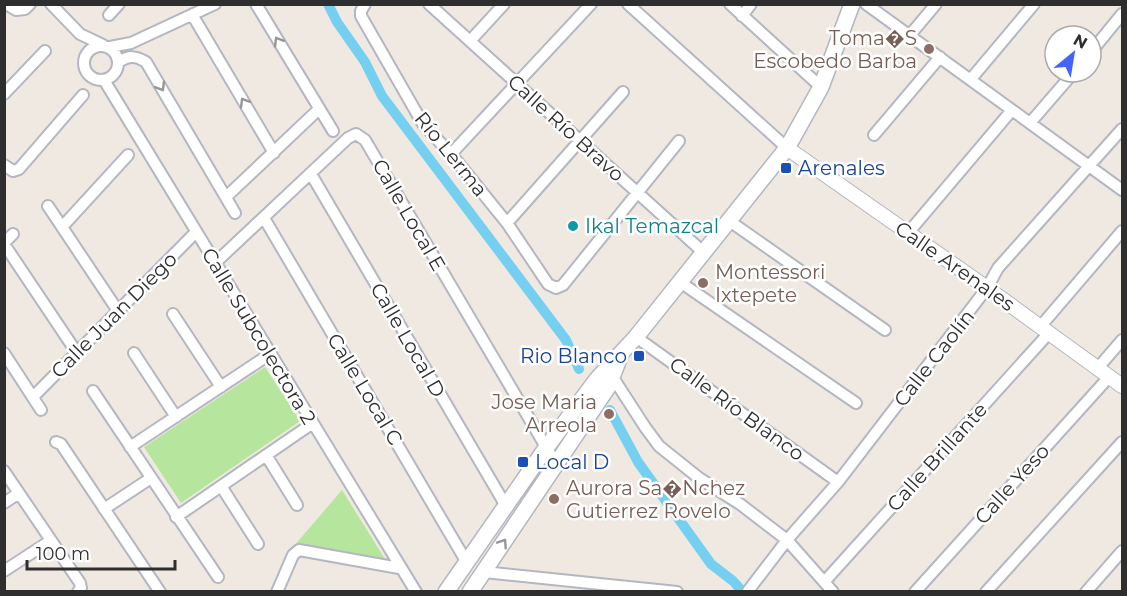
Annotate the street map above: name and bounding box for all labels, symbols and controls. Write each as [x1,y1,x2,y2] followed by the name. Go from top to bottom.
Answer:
[1043,24,1103,84] north arrow
[753,26,917,73] place label: Toma�S Escobedo Barba
[1070,30,1091,53] text: N
[274,37,285,47] one-way arrow
[922,42,936,56] marker: Toma�S Escobedo Barba
[503,69,629,187] street label: Calle Río Bravo
[153,81,165,91] one-way arrow
[240,98,252,108] one-way arrow
[410,107,492,201] street label: Río Lerma
[367,155,451,275] street label: Calle Local E
[798,156,885,180] place label: Arenales
[779,161,793,175] marker: Arenales
[585,214,719,238] place label: Ikal Temazcal
[891,216,1020,316] street label: Calle Arenales
[566,219,580,233] marker: Ikal Temazcal
[197,243,321,429] street label: Calle Subcolectora 2
[46,247,182,383] street label: Calle Juan Diego
[715,260,825,307] place label: Montessori Ixtepete
[696,276,710,290] marker: Montessori Ixtepete
[366,278,450,402] street label: Calle Local D
[889,305,979,411] street label: Calle Caolín
[322,329,408,449] street label: Calle Local C
[520,344,627,368] place label: Rio Blanco
[632,349,646,363] marker: Rio Blanco
[665,352,809,466] street label: Calle Río Blanco
[490,390,597,437] place label: Jose Maria Arreola
[882,398,992,516] street label: Calle Brillante
[602,407,616,421] marker: Jose Maria Arreola
[970,439,1054,529] street label: Calle Yeso
[535,450,609,474] place label: Local D
[516,455,530,469] marker: Local D
[566,476,745,523] place label: Aurora Sa�Nchez Gutierrez Rovelo
[547,492,561,506] marker: Aurora Sa�Nchez Gutierrez Rovelo
[27,533,176,571] scale bar
[496,539,507,550] one-way arrow
[36,543,90,565] text: 100 m

